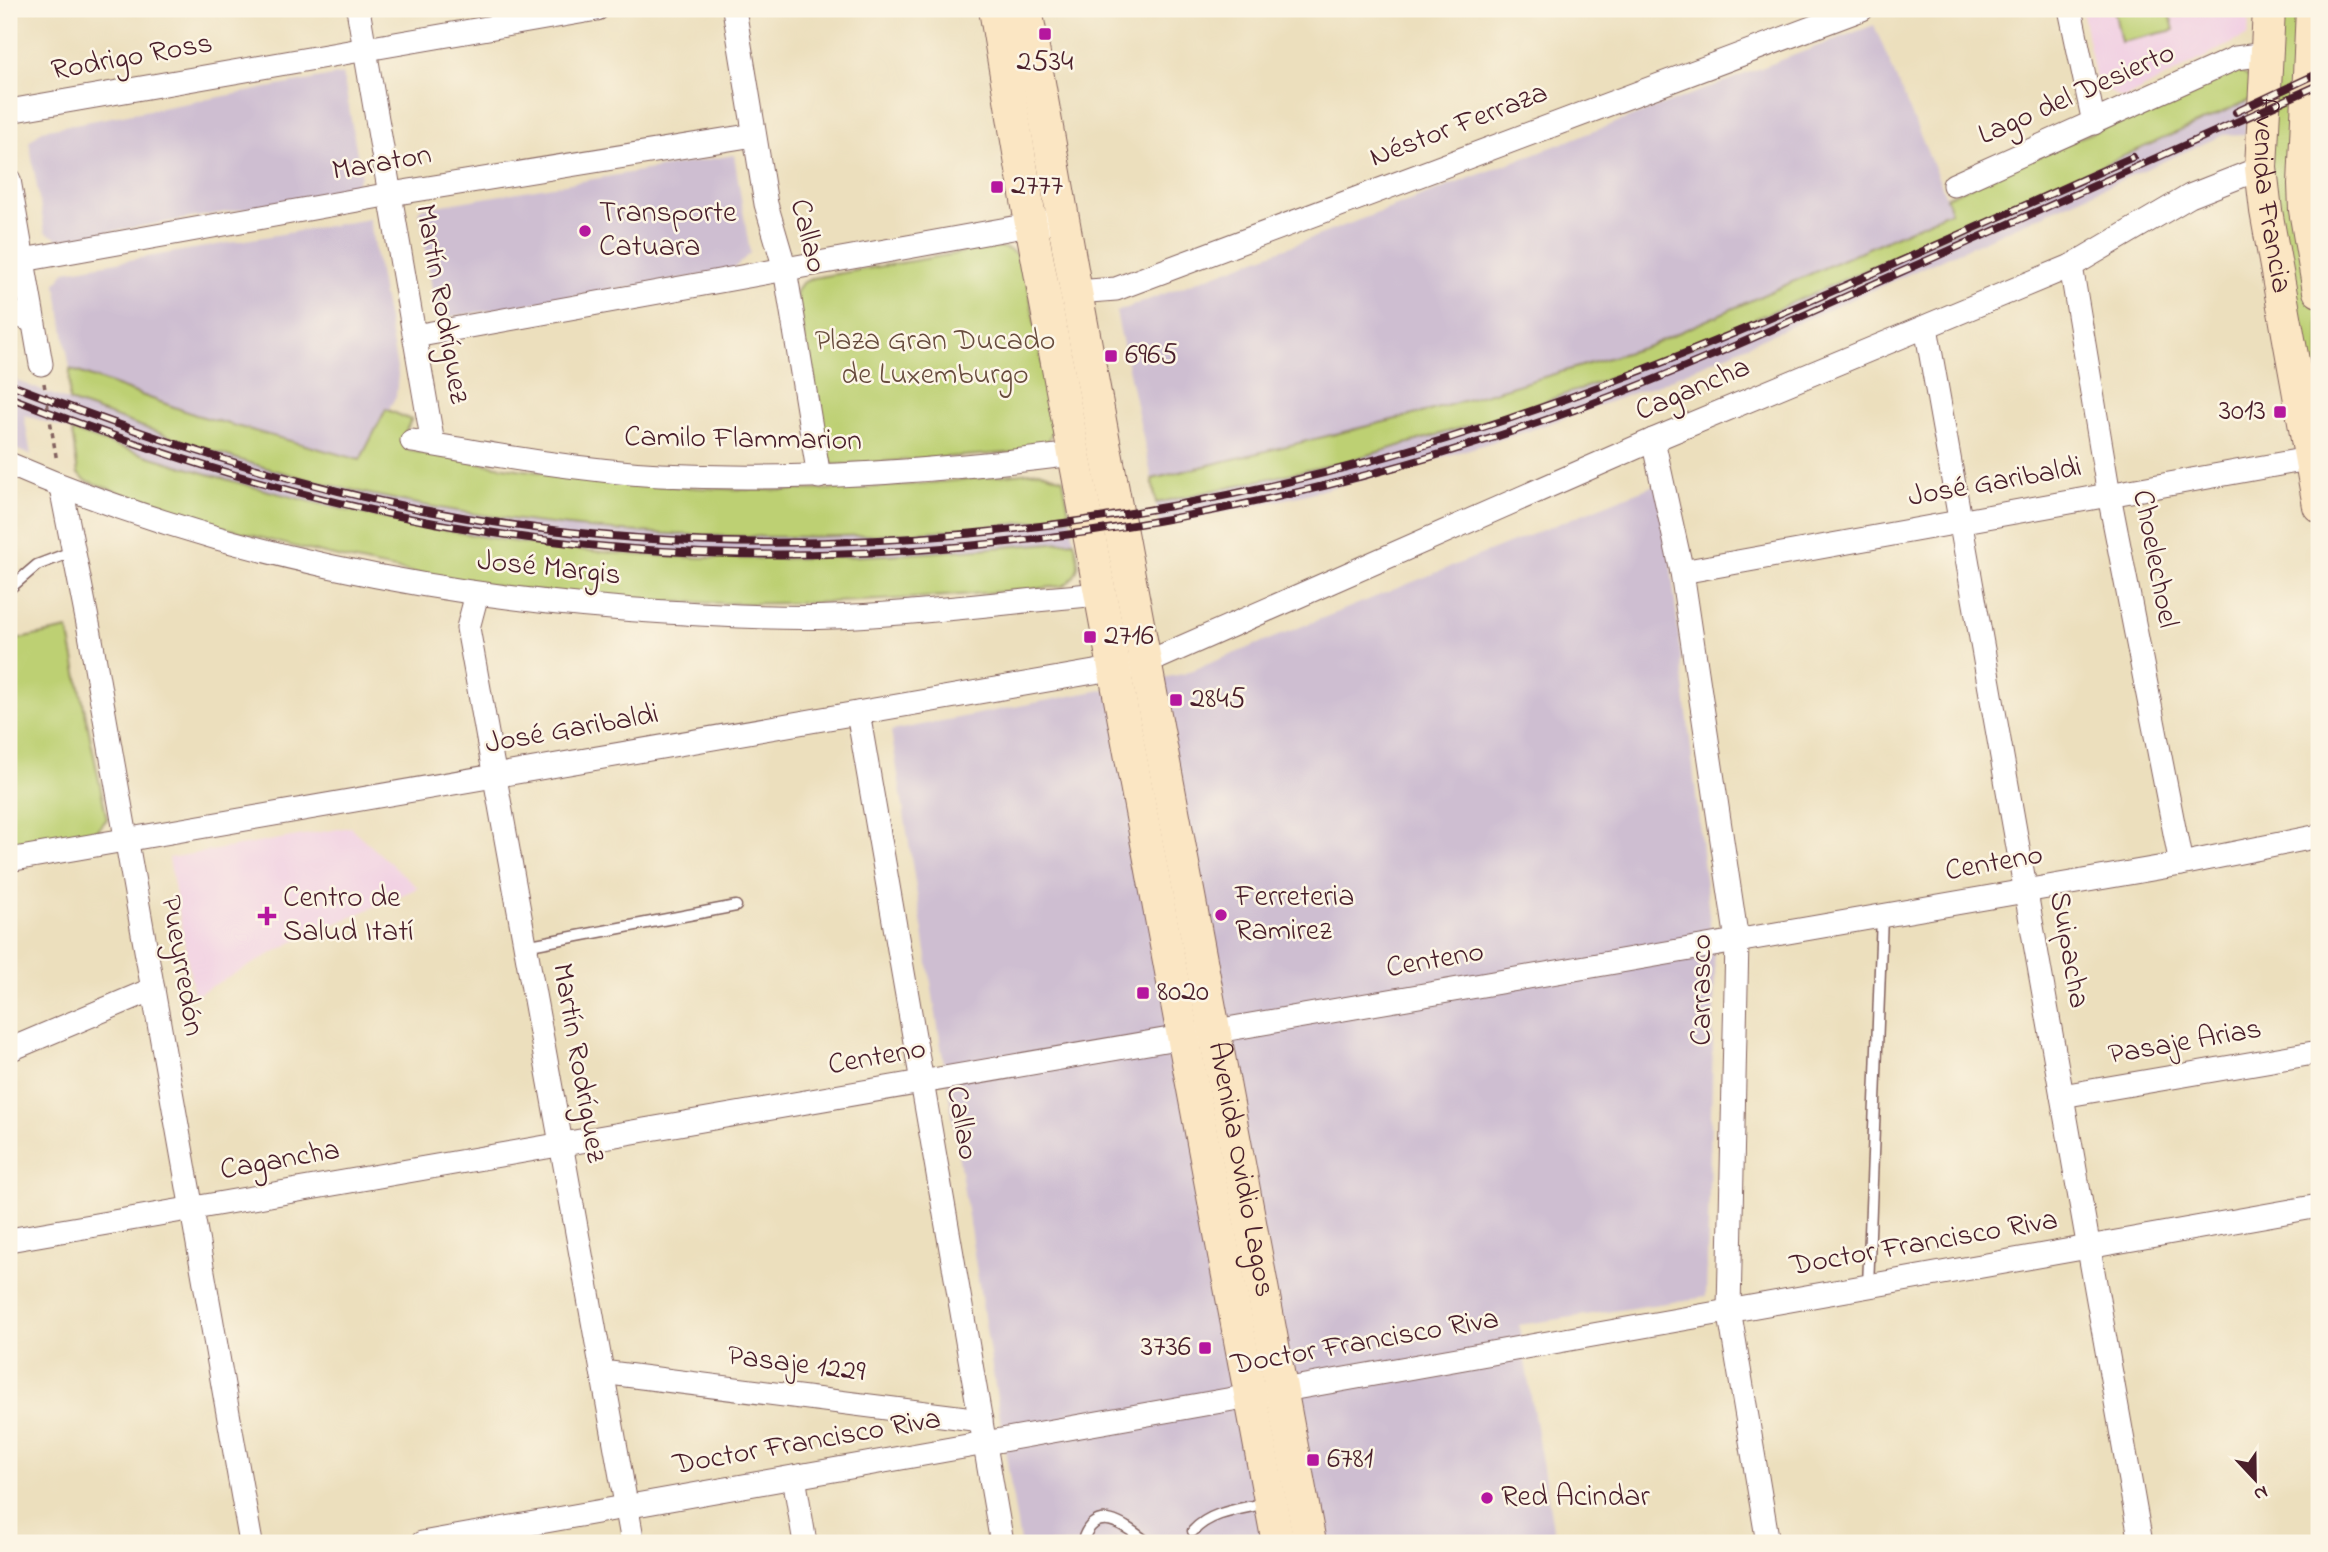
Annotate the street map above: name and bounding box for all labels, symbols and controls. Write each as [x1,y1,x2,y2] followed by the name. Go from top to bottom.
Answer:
[48,22,216,94] street label: Rodrigo Ross
[1037,26,1053,42] marker: 2534
[1972,32,2182,158] street label: Lago del Desierto
[1017,41,1073,85] place label: 2534
[1363,72,1555,180] street label: Néstor Ferraza
[2238,96,2302,297] street label: Avenida Francia
[329,134,435,194] street label: Maraton
[1011,165,1063,209] place label: 2777
[989,179,1005,195] marker: 2777
[599,192,737,270] place label: Transporte Catuara
[777,195,837,277] street label: Callao
[402,201,480,408] street label: Martín Rodríguez
[577,223,593,239] marker: Transporte Catuara
[815,320,1055,398] park label: Plaza Gran Ducado de Luxemburgo
[1125,334,1178,378] place label: 6965
[1629,346,1757,434] street label: Cagancha
[1103,348,1119,364] marker: 6965
[2219,390,2266,434] place label: 3013
[2272,404,2288,420] marker: 3013
[624,416,862,464] street label: Camilo Flammarion
[1905,446,2085,520] street label: José Garibaldi
[2119,486,2189,632] street label: Choelechoel
[475,540,623,598] street label: José Margis
[1104,615,1154,659] place label: 2716
[1082,629,1098,645] marker: 2716
[1190,678,1246,722] place label: 2845
[1168,692,1184,708] marker: 2845
[482,693,662,767] street label: José Garibaldi
[1942,834,2046,894] street label: Centeno
[1234,876,1354,954] place label: Ferreteria Ramirez
[283,877,414,955] place label: Centro de Salud Itatí
[2036,888,2100,1012] street label: Suipacha
[147,892,215,1040] street label: Pueyrredón
[257,906,277,926] marker: Centro de Salud Itatí
[1213,907,1229,923] marker: Ferreteria Ramirez
[1383,931,1487,991] street label: Centeno
[1681,934,1725,1046] street label: Carrasco
[539,960,617,1167] street label: Martín Rodríguez
[1157,971,1209,1015] place label: 8020
[1135,985,1151,1001] marker: 8020
[2105,1008,2265,1078] street label: Pasaje Arias
[825,1028,929,1088] street label: Centeno
[1195,1038,1286,1301] street label: Avenida Ovidio Lagos
[933,1082,989,1164] street label: Callao
[217,1129,343,1193] street label: Cagancha
[1786,1199,2061,1289] street label: Doctor Francisco Riva
[1227,1298,1502,1388] street label: Doctor Francisco Riva
[1141,1326,1191,1370] place label: 3736
[725,1335,867,1395] street label: Pasaje 1229
[1197,1340,1213,1356] marker: 3736
[669,1398,944,1488] street label: Doctor Francisco Riva
[1327,1438,1373,1482] place label: 6781
[2220,1444,2290,1514] north arrow
[1305,1452,1321,1468] marker: 6781
[1501,1476,1650,1520] place label: Red Acindar
[2249,1478,2271,1507] text: N
[1479,1490,1495,1506] marker: Red Acindar

